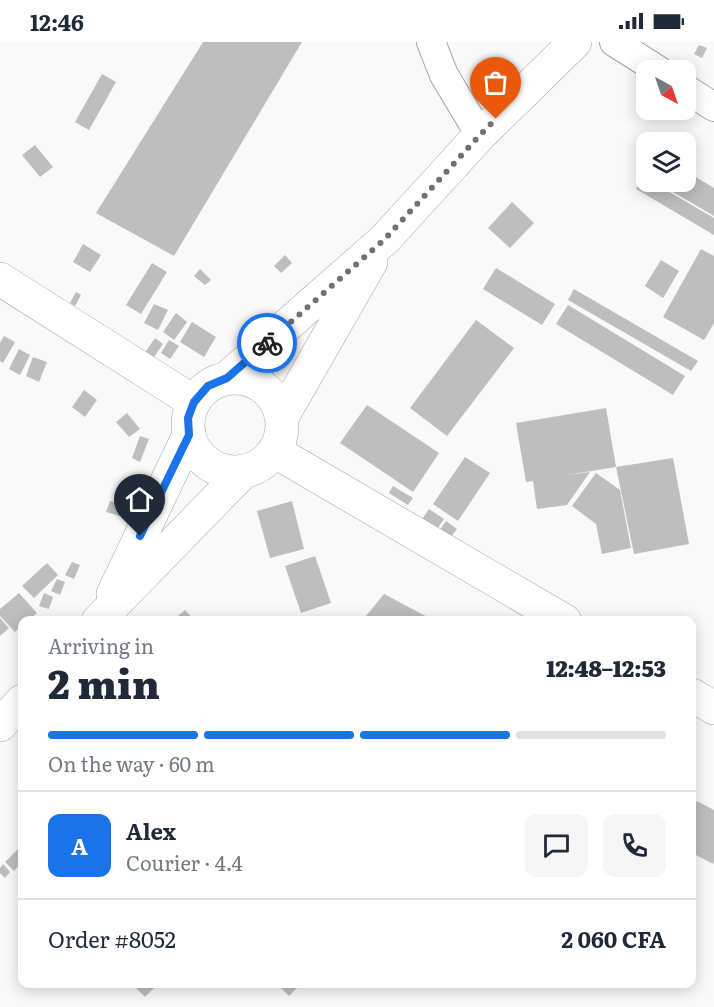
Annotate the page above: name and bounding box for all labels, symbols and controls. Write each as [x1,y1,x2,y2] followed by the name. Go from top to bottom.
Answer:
[30,5,84,38] text: 12:46
[470,57,521,119] pin
[636,60,696,120] north arrow
[636,60,696,192] map controls
[479,66,512,99] icon: bag
[636,132,696,192] button: layers
[237,313,297,373] courier
[251,327,284,360] icon: bike
[114,474,165,536] pin
[123,483,156,516] icon: home
[48,630,154,660] text: Arriving in
[546,651,666,684] text: 12:48–12:53
[48,653,160,711] text: 2 min
[48,748,215,778] text: On the way · 60 m
[126,814,176,847] text: Alex
[525,814,588,877] button: chat
[603,814,666,877] button: phone
[71,829,88,862] text: A
[126,847,243,877] text: Courier · 4.4
[48,922,176,955] text: Order #8052
[561,922,666,955] text: 2 060 CFA

